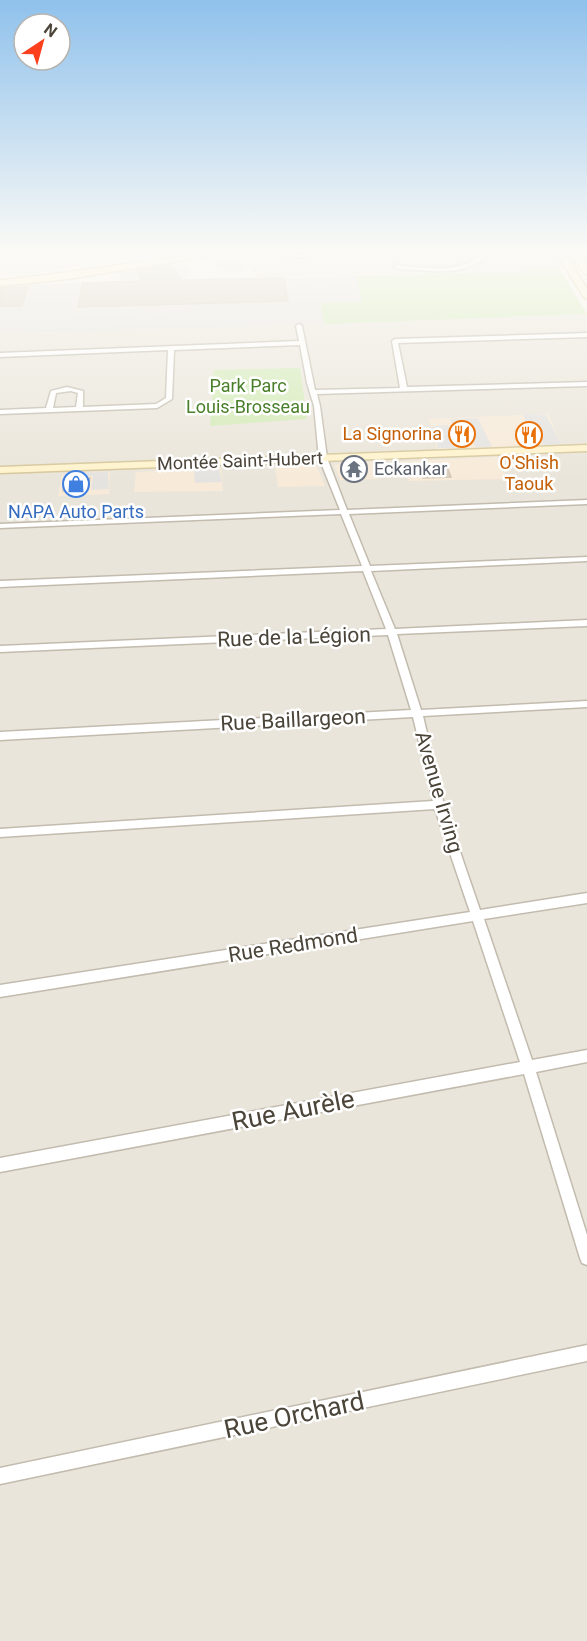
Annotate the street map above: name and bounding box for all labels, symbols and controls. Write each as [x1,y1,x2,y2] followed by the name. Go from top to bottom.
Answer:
[12,12,72,72] north arrow
[40,19,61,41] text: N
[186,375,310,417] park label: Park Parc Louis-Brosseau
[447,419,477,449] restaurant icon: La Signorina
[514,420,544,450] restaurant icon: O'Shish Taouk
[342,423,442,444] place label: La Signorina
[157,447,323,474] street label: Montée Saint-Hubert
[499,452,559,494] place label: O'Shish Taouk
[339,454,369,484] temple icon: Eckankar
[374,458,447,479] place label: Eckankar
[61,469,91,499] shop icon: NAPA Auto Parts
[8,501,144,522] place label: NAPA Auto Parts
[217,622,371,652] street label: Rue de la Légion
[220,704,366,736] street label: Rue Baillargeon
[410,728,468,856] street label: Avenue Irving
[227,923,359,967] street label: Rue Redmond
[229,1083,357,1137] street label: Rue Aurèle
[221,1386,367,1444] street label: Rue Orchard

